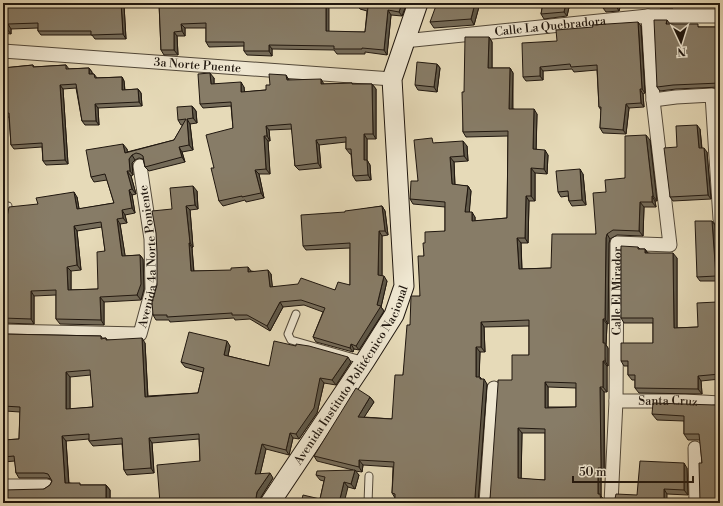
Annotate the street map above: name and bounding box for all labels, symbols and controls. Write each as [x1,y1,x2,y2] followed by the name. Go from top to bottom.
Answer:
[494,13,608,40] street label: Calle La Quebradora
[661,22,701,62] north arrow
[677,44,686,58] text: N
[153,55,242,76] street label: 3a Norte Puente
[135,184,160,330] street label: Avenida 4a Norte Poniente
[609,247,625,336] street label: Calle El Mirador
[290,283,412,469] street label: Avenida Instituto Politécnico Nacional
[638,394,698,410] street label: Santa Cruz
[573,458,693,484] scale bar
[579,465,607,480] text: 50 m

